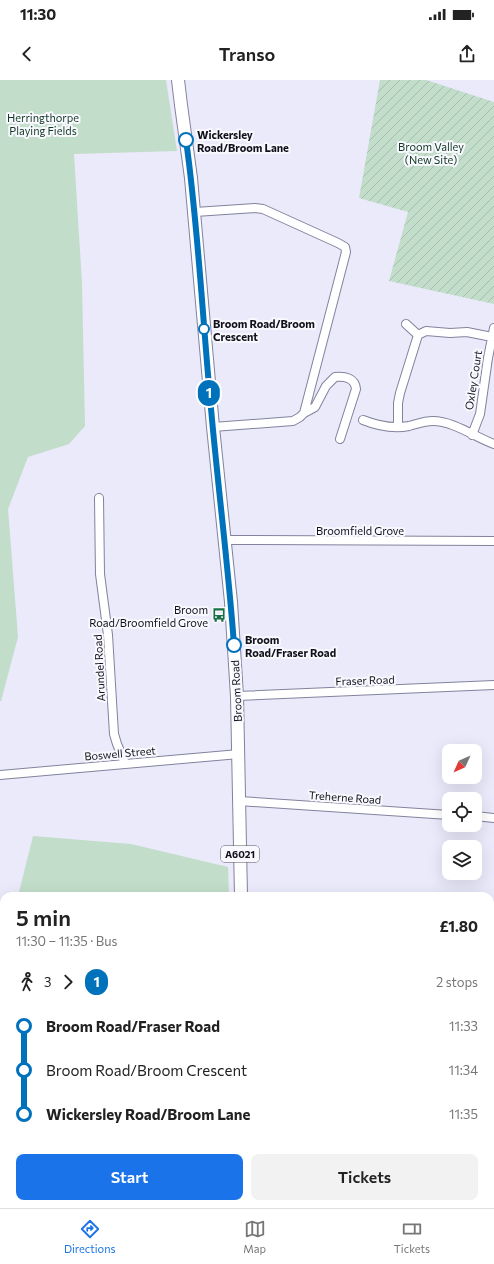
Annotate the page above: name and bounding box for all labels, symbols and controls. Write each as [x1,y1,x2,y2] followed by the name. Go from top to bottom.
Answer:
[20,5,56,23] text: 11:30
[16,43,38,65] icon: back
[219,43,275,65] text: Transo
[456,43,478,65] icon: share
[7,111,79,137] park label: Herringthorpe Playing Fields
[197,128,289,154] place label: Wickersley Road/Broom Lane
[178,132,194,148] marker: Wickersley Road/Broom Lane
[398,140,464,166] park label: Broom Valley (New Site)
[213,317,315,343] place label: Broom Road/Broom Crescent
[198,323,210,335] marker: Broom Road/Broom Crescent
[462,349,484,411] street label: Oxley Court
[196,380,222,406] line badge: 1
[206,384,212,401] text: 1
[316,524,404,537] street label: Broomfield Grove
[89,603,208,629] place label: Broom Road/Broomfield Grove
[211,607,227,623] bus stop icon: Broom Road/Broomfield Grove
[245,633,336,659] place label: Broom Road/Fraser Road
[91,634,107,702] street label: Arundel Road
[226,637,242,653] marker: Broom Road/Fraser Road
[228,660,244,722] street label: Broom Road
[335,672,395,688] street label: Fraser Road
[84,743,157,763] street label: Boswell Street
[442,744,482,784] north arrow
[442,744,482,880] map controls
[308,788,382,806] street label: Treherne Road
[442,792,482,832] button: locate
[442,840,482,880] button: layers
[221,846,259,862] road number: A6021
[16,904,71,931] text: 5 min
[439,917,478,935] text: £1.80
[16,933,117,949] text: 11:30 – 11:35 · Bus
[16,971,38,993] icon: walk
[57,971,79,993] icon: forward
[93,973,100,990] text: 1
[44,974,51,990] text: 3
[436,974,478,990] text: 2 stops
[46,1017,220,1035] text: Broom Road/Fraser Road
[449,1018,478,1034] text: 11:33
[46,1061,247,1079] text: Broom Road/Broom Crescent
[449,1062,478,1078] text: 11:34
[46,1105,250,1123] text: Wickersley Road/Broom Lane
[449,1106,478,1122] text: 11:35
[16,1154,243,1200] button: Start
[251,1154,478,1200] button: Tickets
[64,1218,116,1255] tab: Directions
[243,1218,266,1255] tab: Map
[394,1218,430,1255] tab: Tickets

